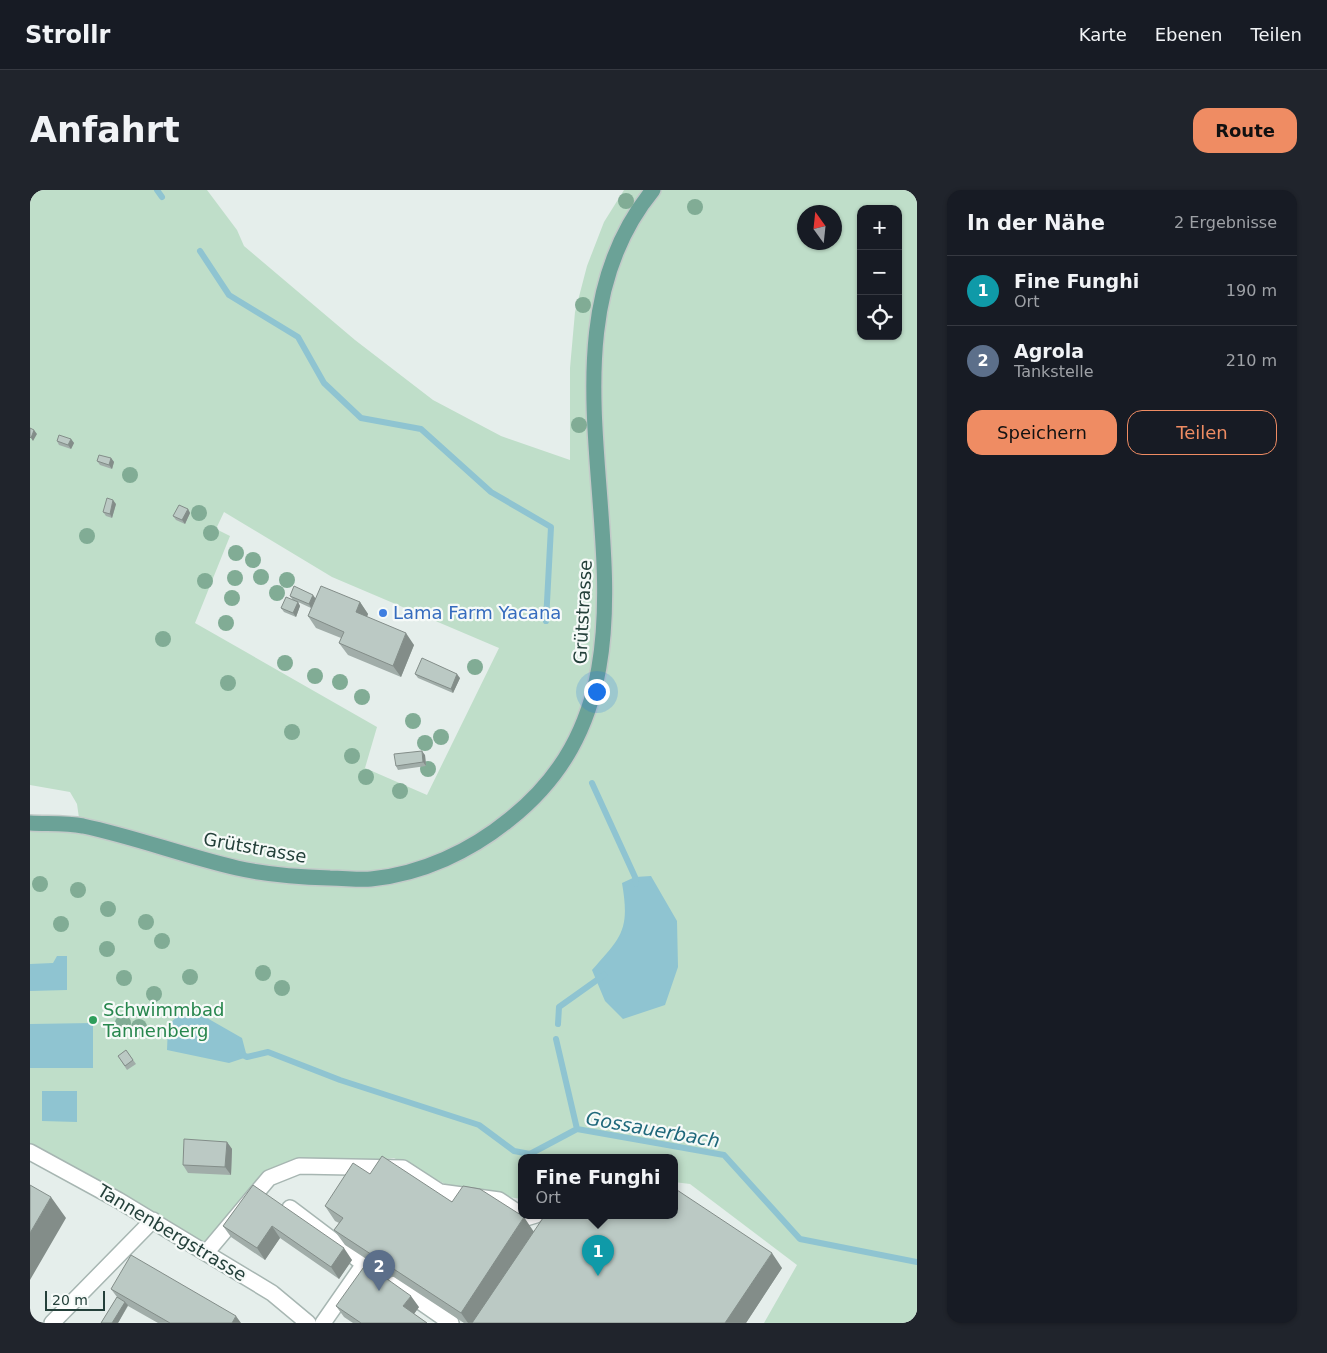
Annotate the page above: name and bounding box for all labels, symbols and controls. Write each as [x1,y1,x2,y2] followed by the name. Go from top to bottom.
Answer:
[25,21,110,49] text: Strollr
[1079,24,1127,45] text: Karte
[1155,24,1223,45] text: Ebenen
[1251,24,1302,45] text: Teilen
[1193,108,1297,153] button: Route
[30,110,180,150] text: Anfahrt
[797,205,842,250] north arrow
[857,205,902,340] map controls
[857,205,902,250] button: +
[967,211,1105,235] text: In der Nähe
[1174,213,1277,232] text: 2 Ergebnisse
[857,250,902,295] button: −
[1014,270,1139,292] text: Fine Funghi
[977,281,989,300] text: 1
[1226,281,1277,300] text: 190 m
[1014,292,1039,311] text: Ort
[857,295,902,340] button: locate
[1014,340,1084,362] text: Agrola
[977,351,989,370] text: 2
[1226,351,1277,370] text: 210 m
[1014,362,1094,381] text: Tankstelle
[967,410,1117,455] button: Speichern
[1127,410,1277,455] button: Teilen
[569,559,596,665] street label: Grütstrasse
[393,602,561,623] place label: Lama Farm Yacana
[377,607,389,619] marker: Lama Farm Yacana
[584,679,610,705] your location
[202,828,308,867] street label: Grütstrasse
[102,999,224,1041] place label: Schwimmbad Tannenberg
[87,1014,99,1026] marker: Schwimmbad Tannenberg
[584,1106,722,1152] water label: Gossauerbach
[518,1154,678,1219] popup
[535,1166,661,1188] text: Fine Funghi
[93,1179,251,1285] street label: Tannenbergstrasse
[535,1188,561,1207] text: Ort
[582,1235,614,1276] pin: 1
[363,1250,395,1291] pin: 2
[45,1288,105,1311] scale bar
[52,1292,88,1308] text: 20 m

